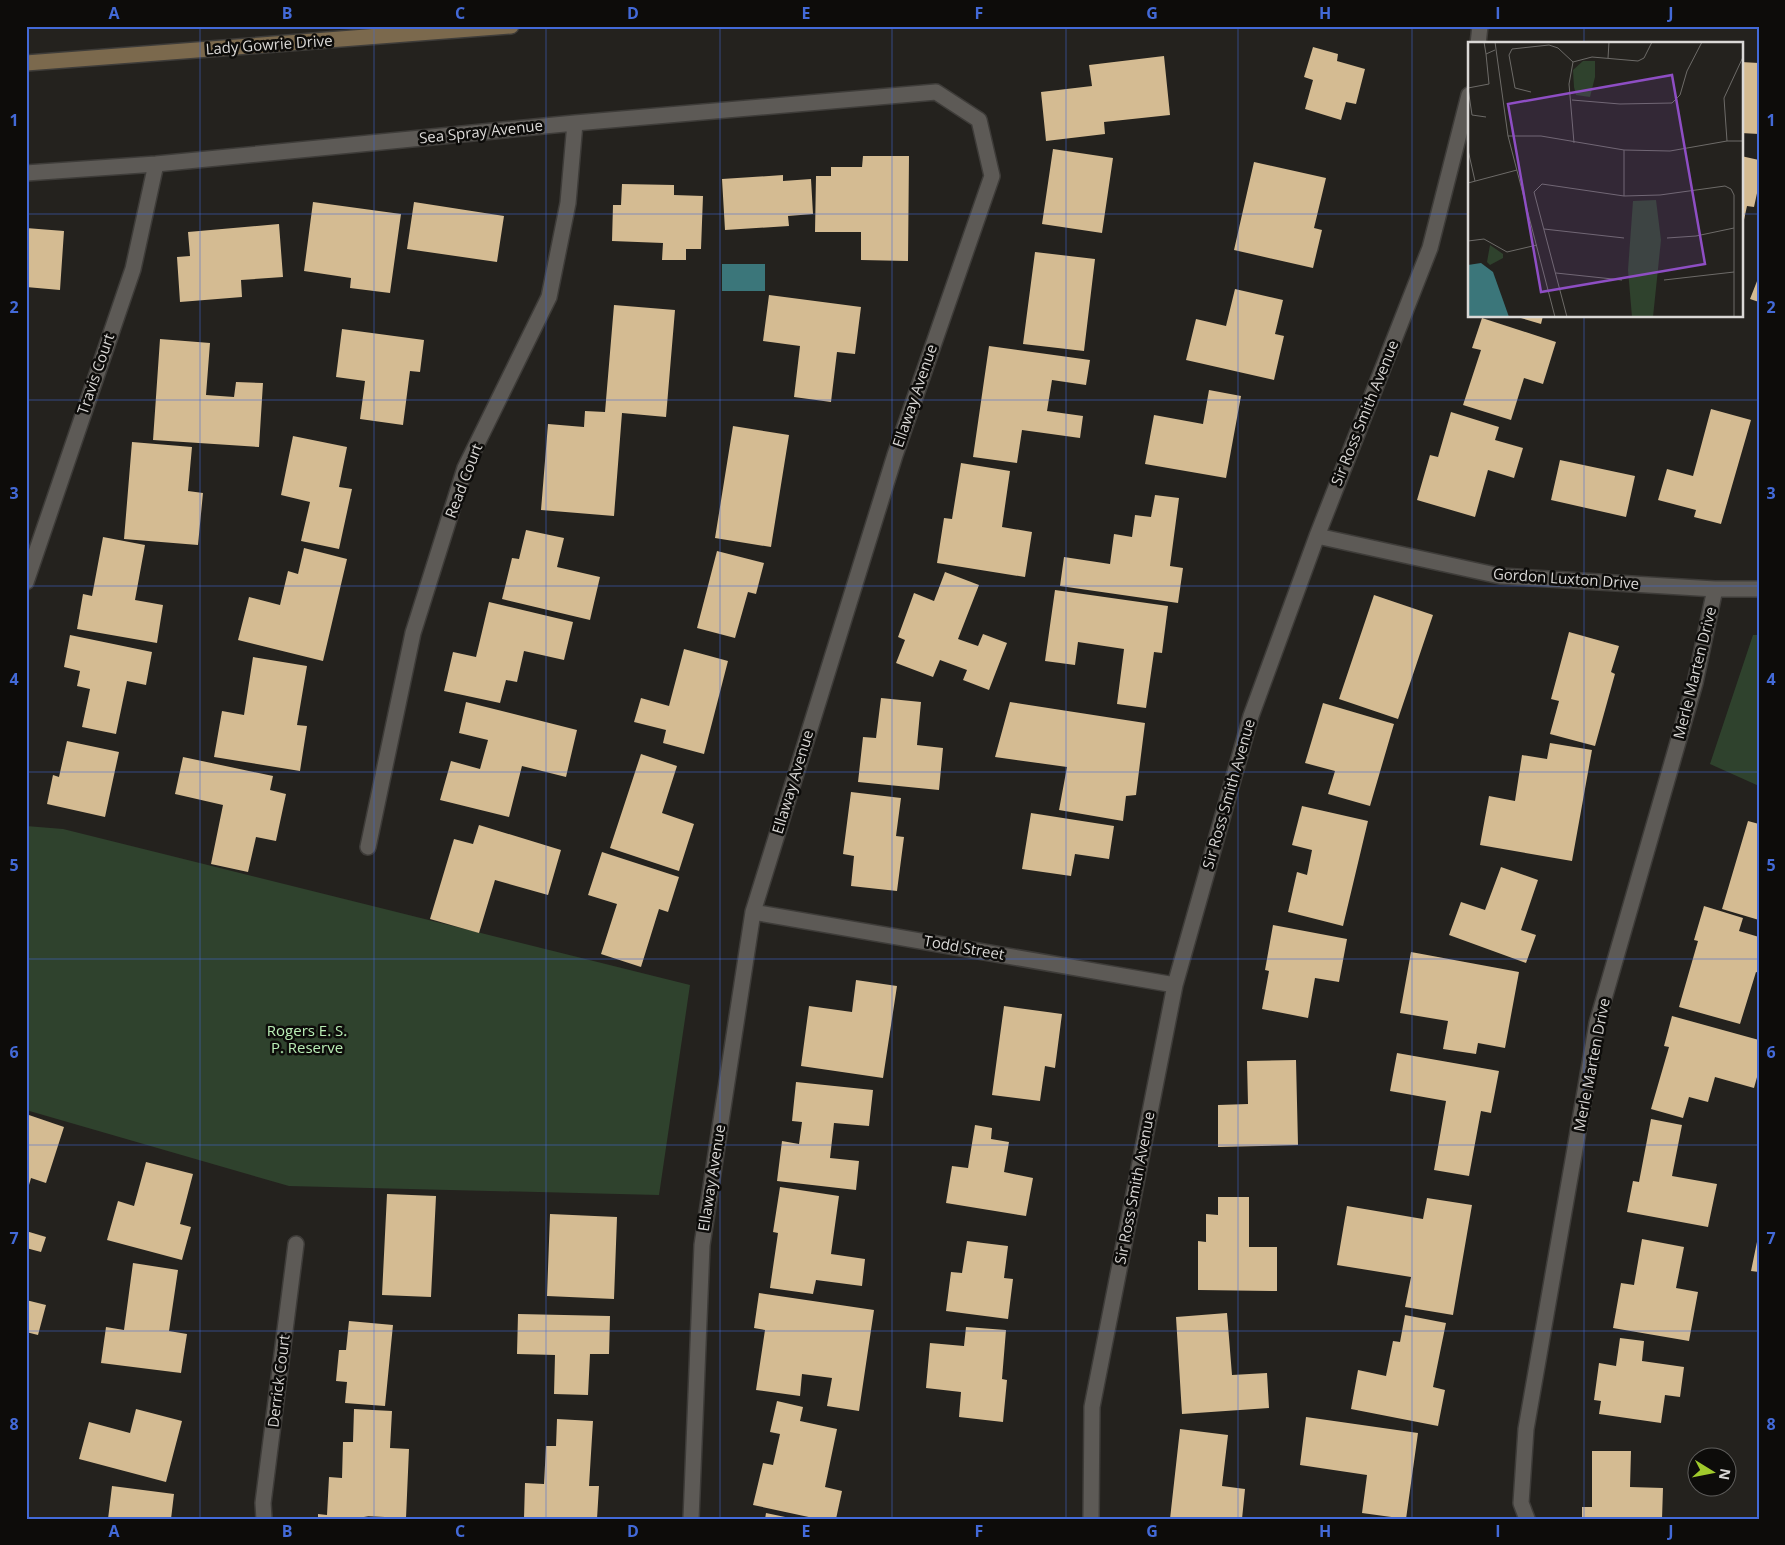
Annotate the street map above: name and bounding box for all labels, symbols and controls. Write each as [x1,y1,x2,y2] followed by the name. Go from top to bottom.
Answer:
[108,2,120,24] text: A
[282,2,292,24] text: B
[455,2,465,24] text: C
[627,2,639,24] text: D
[802,2,811,24] text: E
[975,2,983,24] text: F
[1146,2,1158,24] text: G
[1319,2,1331,24] text: H
[1495,2,1501,24] text: I
[1666,2,1674,24] text: J
[205,30,333,58] street label: Lady Gowrie Drive
[1468,42,1742,318] inset map
[9,109,19,131] text: 1
[1766,109,1776,131] text: 1
[418,115,544,147] street label: Sea Spray Avenue
[9,296,19,318] text: 2
[1766,296,1776,318] text: 2
[72,331,118,417] street label: Travis Court
[1326,337,1402,488] street label: Sir Ross Smith Avenue
[887,341,941,450] street label: Ellaway Avenue
[440,441,486,521] street label: Read Court
[9,482,19,504] text: 3
[1766,482,1776,504] text: 3
[1492,563,1640,593] street label: Gordon Luxton Drive
[1668,605,1720,741] street label: Merle Marten Drive
[9,668,19,690] text: 4
[1766,668,1776,690] text: 4
[1197,716,1259,871] street label: Sir Ross Smith Avenue
[767,727,817,836] street label: Ellaway Avenue
[9,854,19,876] text: 5
[1766,854,1776,876] text: 5
[922,930,1006,964] street label: Todd Street
[1568,996,1614,1133] street label: Merle Marten Drive
[267,1020,347,1057] park label: Rogers E. S. P. Reserve
[9,1041,19,1063] text: 6
[1766,1041,1776,1063] text: 6
[1109,1110,1159,1266] street label: Sir Ross Smith Avenue
[693,1123,729,1233] street label: Ellaway Avenue
[9,1227,19,1249] text: 7
[1766,1227,1776,1249] text: 7
[262,1333,294,1428] street label: Derrick Court
[9,1413,19,1435] text: 8
[1766,1413,1776,1435] text: 8
[1688,1448,1738,1498] north arrow
[1715,1467,1736,1482] text: N
[108,1520,120,1542] text: A
[282,1520,292,1542] text: B
[455,1520,465,1542] text: C
[627,1520,639,1542] text: D
[802,1520,811,1542] text: E
[975,1520,983,1542] text: F
[1146,1520,1158,1542] text: G
[1319,1520,1331,1542] text: H
[1495,1520,1501,1542] text: I
[1666,1520,1674,1542] text: J

